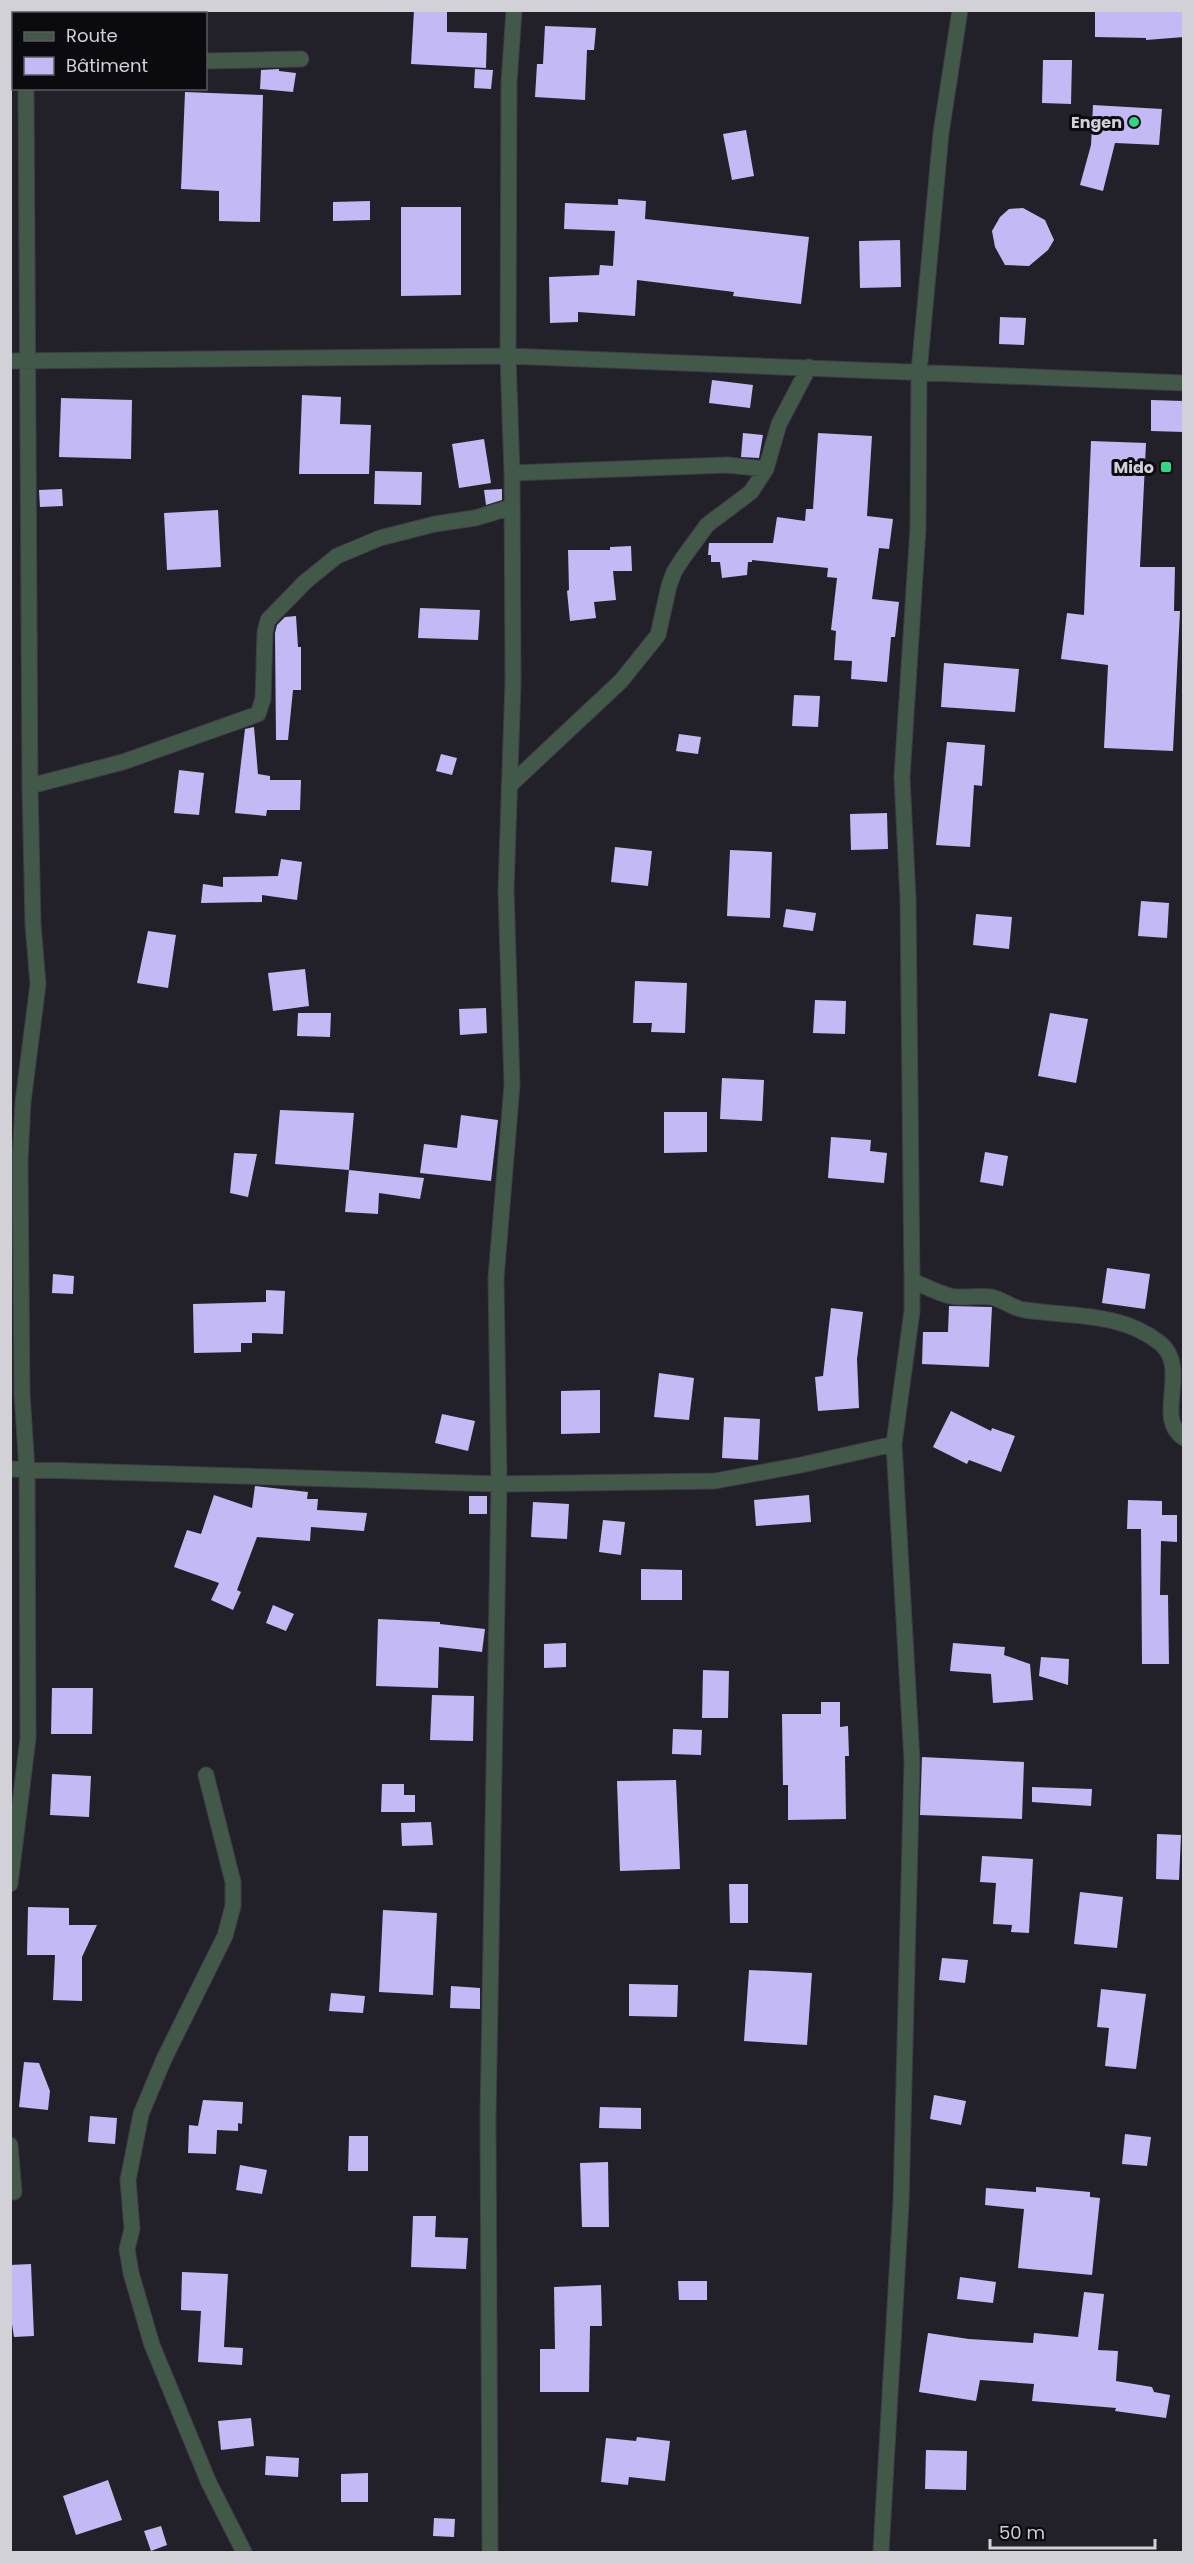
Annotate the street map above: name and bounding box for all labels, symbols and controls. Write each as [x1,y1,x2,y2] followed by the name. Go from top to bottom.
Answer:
[12,12,207,90] legend
[66,23,118,48] text: Route
[66,53,148,78] text: Bâtiment
[1071,111,1122,134] place label: Engen
[1127,115,1141,129] marker: Engen
[1114,456,1154,479] place label: Mido
[1159,460,1173,474] marker: Mido
[990,2512,1155,2550] scale bar
[999,2520,1045,2545] text: 50 m

